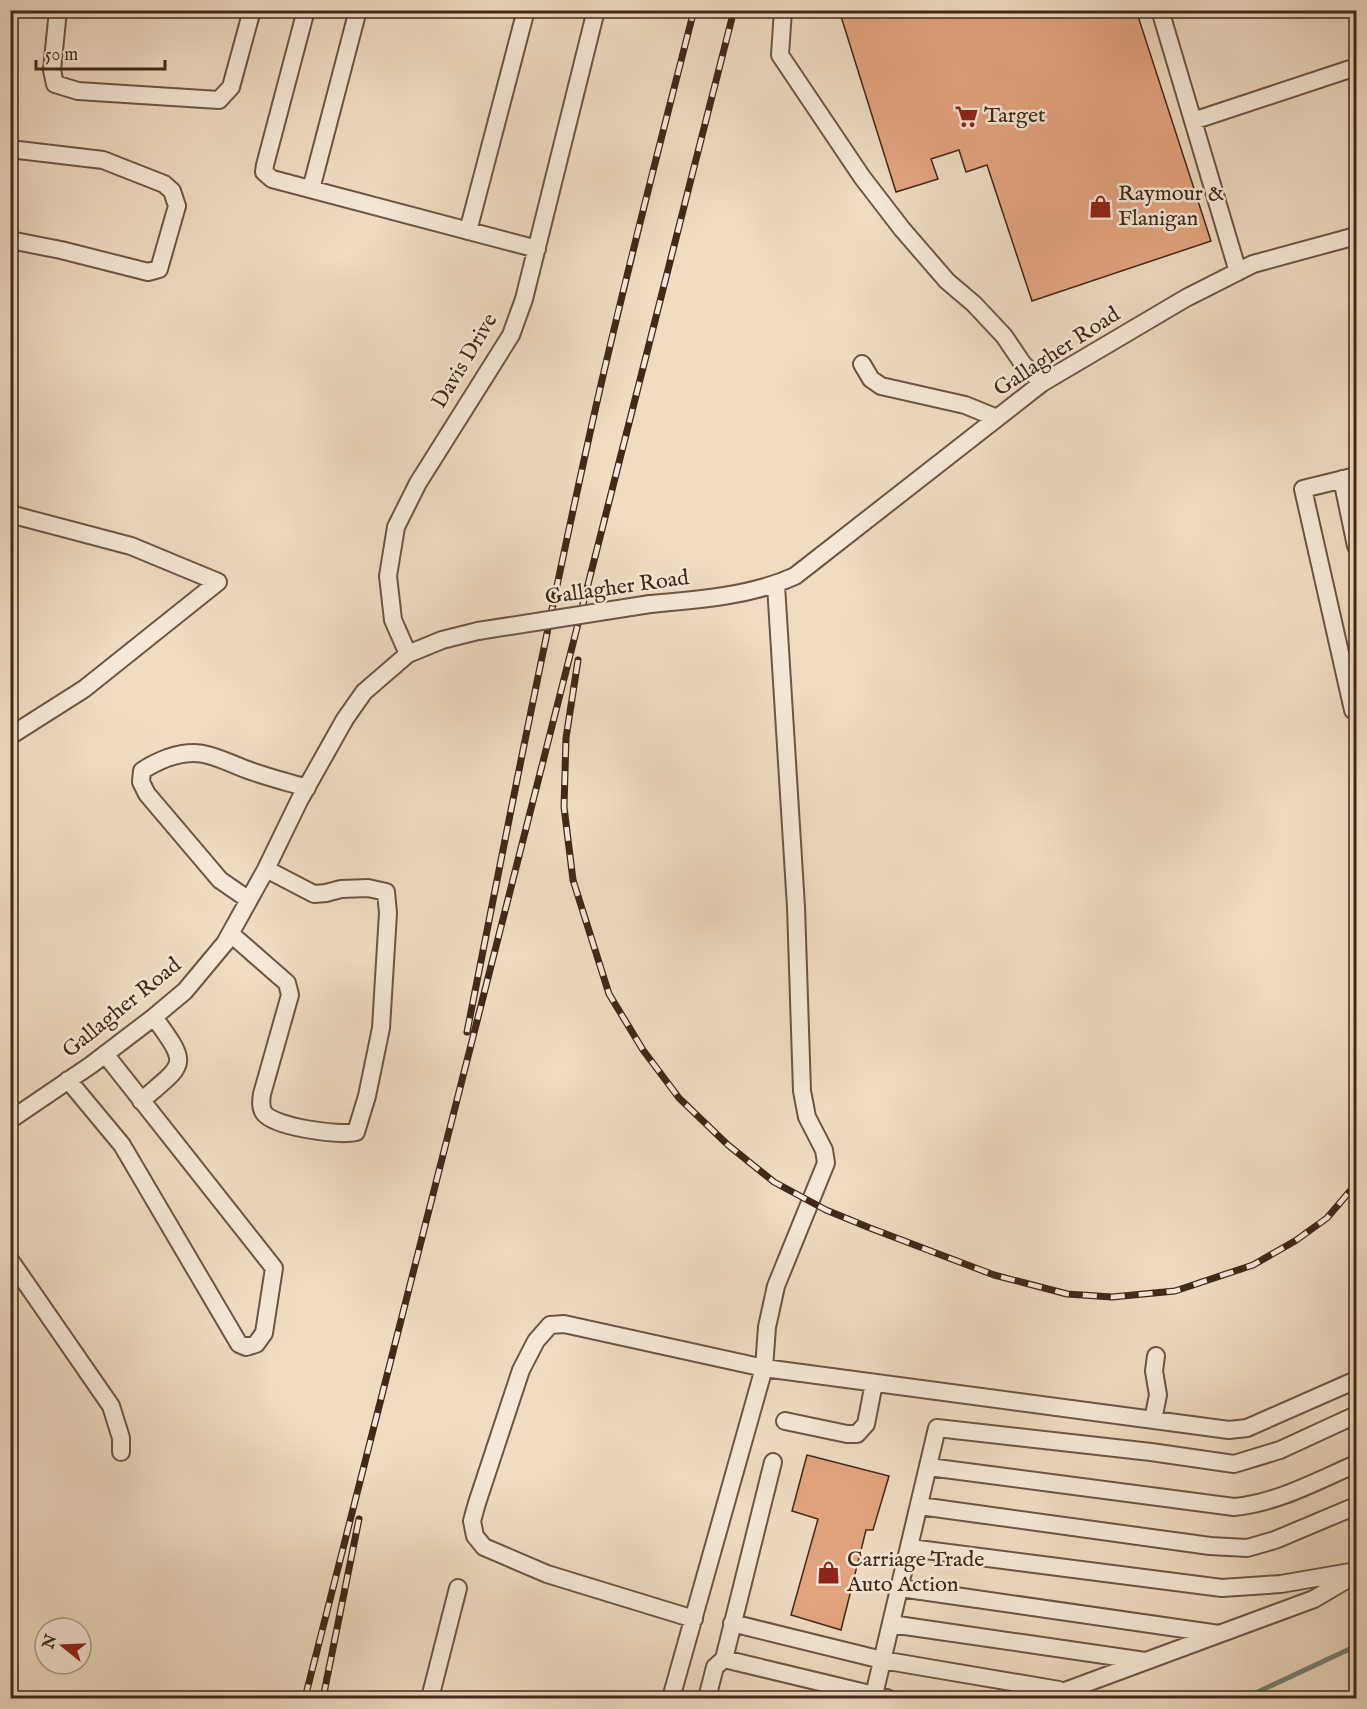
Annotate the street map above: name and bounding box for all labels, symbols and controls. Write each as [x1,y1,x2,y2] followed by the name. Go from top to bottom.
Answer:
[36,33,165,71] scale bar
[45,44,78,67] text: 50 m
[984,102,1046,130] place label: Target
[953,103,979,129] supermarket icon: Target
[1118,180,1224,233] place label: Raymour & Flanigan
[1087,194,1113,220] shop icon: Raymour & Flanigan
[989,301,1126,403] street label: Gallagher Road
[426,308,504,414] street label: Davis Drive
[543,564,691,612] street label: Gallagher Road
[57,951,187,1064] street label: Gallagher Road
[846,1546,984,1599] place label: Carriage Trade Auto Action
[816,1560,842,1586] shop icon: Carriage Trade Auto Action
[33,1616,93,1676] north arrow
[39,1632,62,1653] text: N

